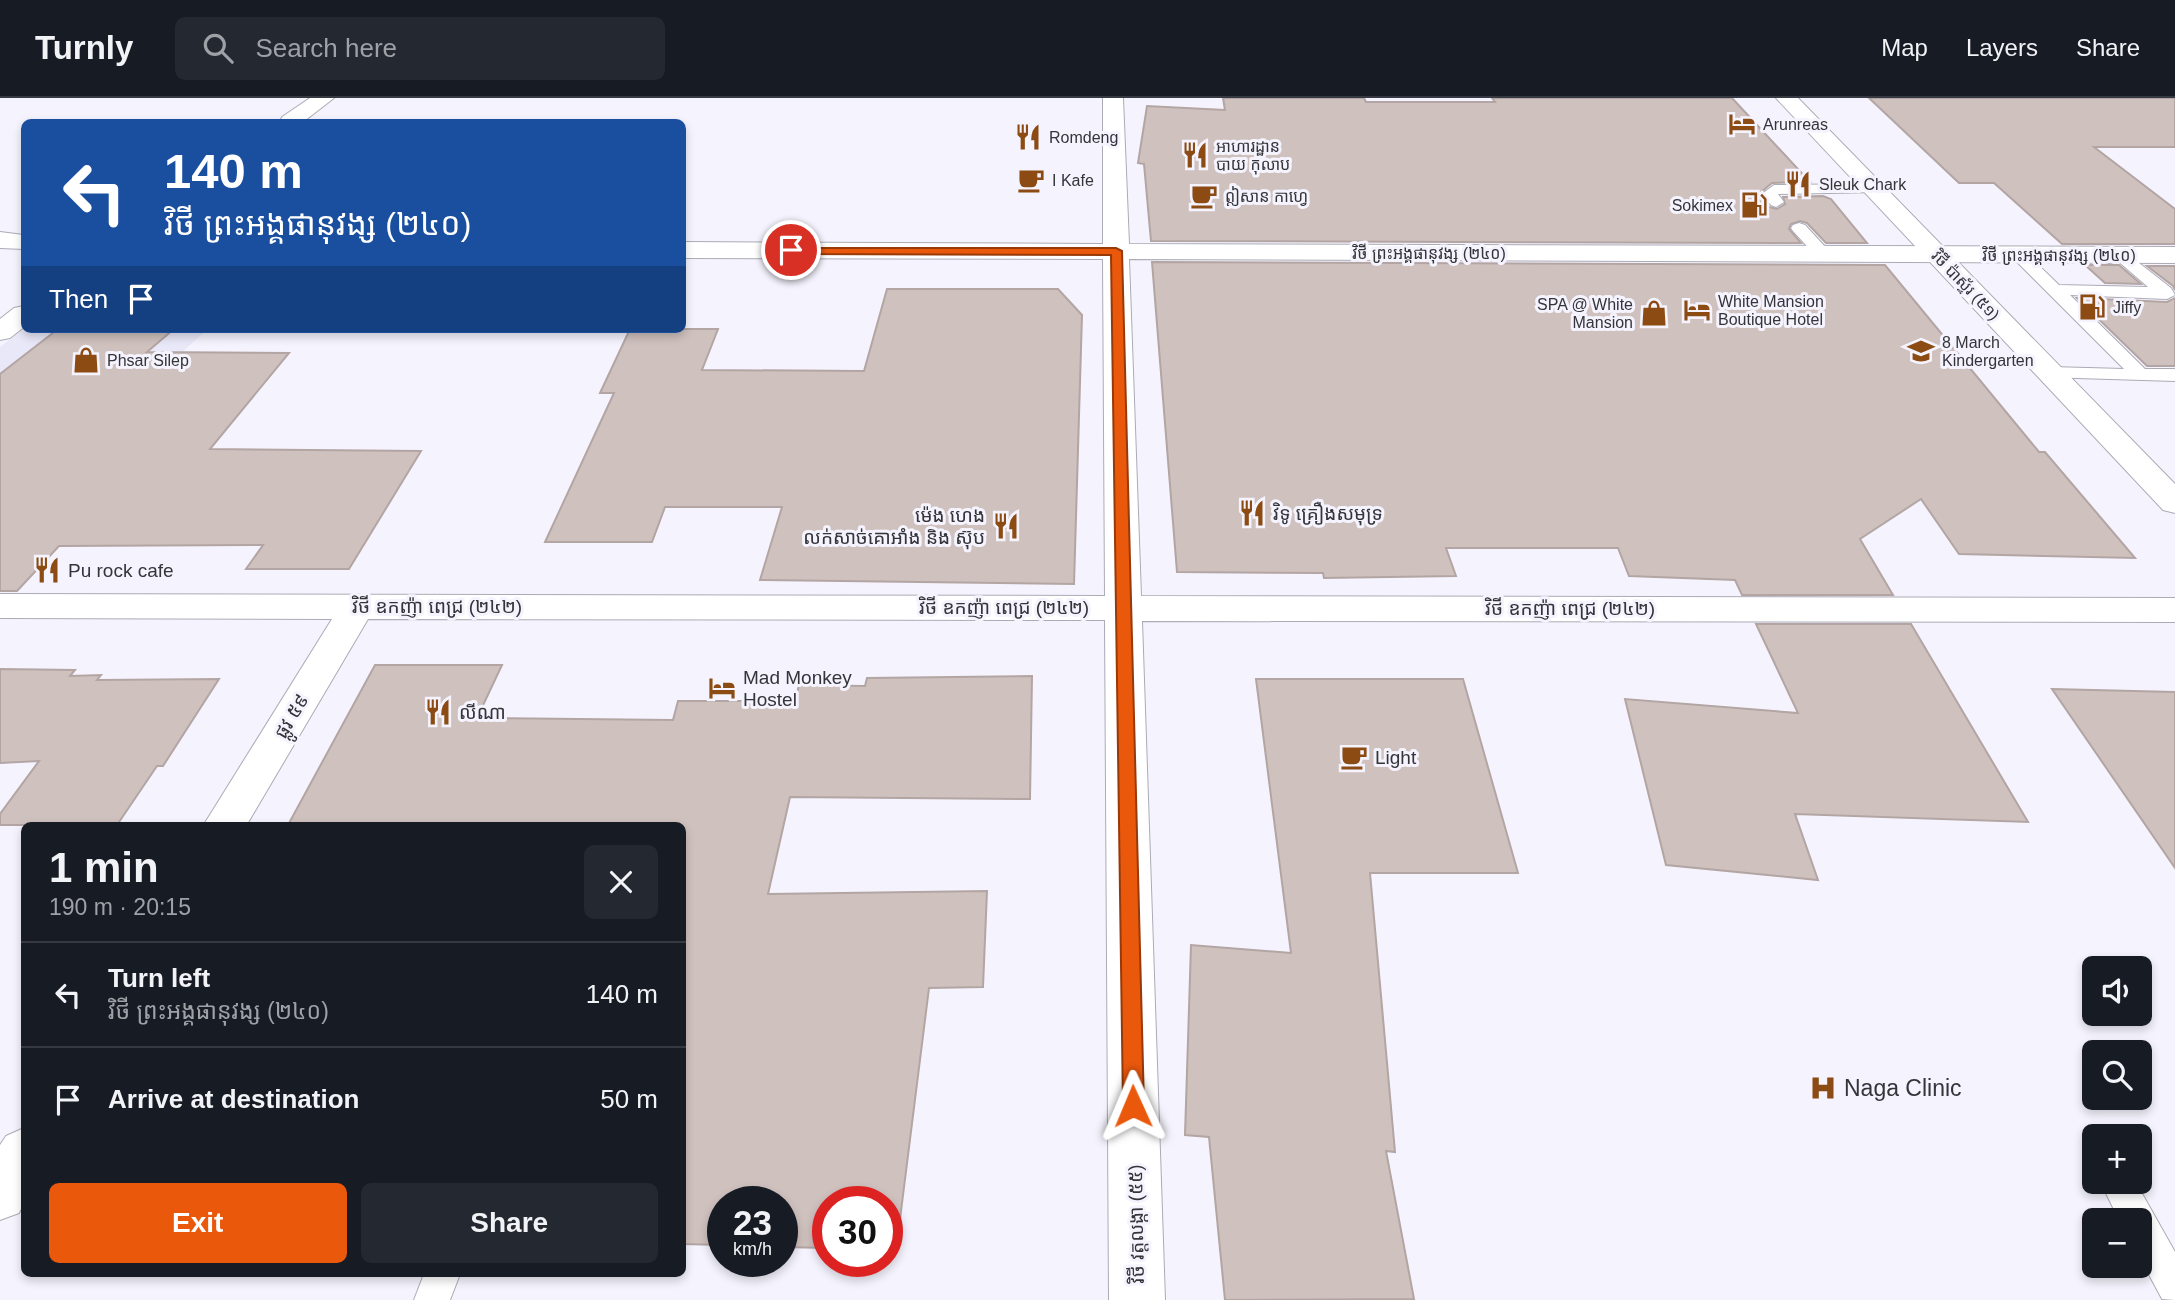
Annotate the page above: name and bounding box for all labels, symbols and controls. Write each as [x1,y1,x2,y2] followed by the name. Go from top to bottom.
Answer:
[175,17,665,80] search box
[35,29,133,66] text: Turnly
[199,29,237,67] icon: search
[255,33,397,63] text: Search here
[1881,34,1928,61] text: Map
[1966,34,2038,61] text: Layers
[2076,34,2140,61] text: Share
[1727,109,1757,139] hotel icon: Arunreas
[1763,116,1828,133] place label: Arunreas
[1013,122,1043,152] restaurant icon: Romdeng
[1049,129,1118,146] place label: Romdeng
[1216,138,1290,175] place label: អាហារដ្ឋាន បាយ កុលាប
[1180,140,1210,170] restaurant icon: អាហារដ្ឋាន បាយ កុលាប
[164,144,303,198] text: 140 m
[49,147,140,238] icon: left
[1016,165,1046,195] cafe icon: I Kafe
[1783,169,1813,199] restaurant icon: Sleuk Chark
[1052,172,1094,189] place label: I Kafe
[1819,176,1907,193] place label: Sleuk Chark
[1189,181,1219,211] cafe icon: ឦសាន កាហ្វេ
[1225,186,1308,206] place label: ឦសាន កាហ្វេ
[1739,190,1769,220] fuel station icon: Sokimex
[1672,197,1733,214] place label: Sokimex
[164,206,471,242] text: វិថី ព្រះអង្គផានុវង្ស (២៤០)
[761,220,821,280] pin
[772,231,810,269] icon: arrive
[1351,243,1506,264] street label: វិថី ព្រះអង្គផានុវង្ស (២៤០)
[1927,245,2005,324] street label: វិថី ប៉ាស្ទ័រ (៥១)
[1981,245,2136,266] street label: វិថី ព្រះអង្គផានុវង្ស (២៤០)
[122,280,160,318] icon: arrive
[49,284,108,314] text: Then
[2077,292,2107,322] fuel station icon: Jiffy
[1718,293,1824,328] place label: White Mansion Boutique Hotel
[1682,295,1712,325] hotel icon: White Mansion Boutique Hotel
[1537,296,1633,331] place label: SPA @ White Mansion
[1639,298,1669,328] shop icon: SPA @ White Mansion
[2113,299,2141,316] place label: Jiffy
[1942,334,2034,369] place label: 8 March Kindergarten
[1906,336,1936,366] school or university icon: 8 March Kindergarten
[71,345,101,375] shop icon: Phsar Silep
[107,352,189,369] place label: Phsar Silep
[1237,498,1267,528] restaurant icon: វិទូ គ្រឿងសមុទ្រ
[1272,501,1383,526] place label: វិទូ គ្រឿងសមុទ្រ
[803,505,985,550] place label: ម៉េង ហេង លក់សាច់គោអាំង និង ស៊ុប
[991,511,1021,541] restaurant icon: ម៉េង ហេង លក់សាច់គោអាំង និង ស៊ុប
[32,555,62,585] restaurant icon: Pu rock cafe
[68,560,174,581] place label: Pu rock cafe
[351,595,522,618] street label: វិថី ឧកញ៉ា ពេជ្រ (២៤២)
[918,596,1089,619] street label: វិថី ឧកញ៉ា ពេជ្រ (២៤២)
[1484,597,1655,620] street label: វិថី ឧកញ៉ា ពេជ្រ (២៤២)
[743,667,852,710] place label: Mad Monkey Hostel
[707,673,737,703] hotel icon: Mad Monkey Hostel
[270,690,318,746] street label: ផ្លូវ ៥៩
[423,697,453,727] restaurant icon: លីណា
[459,702,506,723] place label: លីណា
[1339,742,1369,772] cafe icon: Light
[1375,747,1417,768] place label: Light
[49,844,159,891] text: 1 min
[584,845,658,919] button: close
[49,894,191,920] text: 190 m · 20:15
[2082,956,2152,1278] map controls
[2082,956,2152,1026] button: sound
[108,963,210,993] text: Turn left
[49,976,87,1014] icon: left
[586,979,658,1009] text: 140 m
[108,998,329,1024] text: វិថី ព្រះអង្គផានុវង្ស (២៤០)
[2082,1040,2152,1110] button: search
[1096,1069,1170,1143] position arrow
[1808,1073,1838,1103] hospital icon: Naga Clinic
[1844,1075,1962,1101] place label: Naga Clinic
[49,1081,87,1119] icon: arrive
[108,1084,359,1114] text: Arrive at destination
[600,1084,658,1114] text: 50 m
[2082,1124,2152,1194] button: +
[1124,1164,1150,1284] street label: វិថី វត្តលង្កា (៥៥)
[49,1183,347,1263] button: Exit
[361,1183,658,1263] button: Share
[812,1186,903,1277] speed limit sign: 30
[733,1203,772,1242] text: 23
[2082,1208,2152,1278] button: −
[733,1239,772,1259] text: km/h

